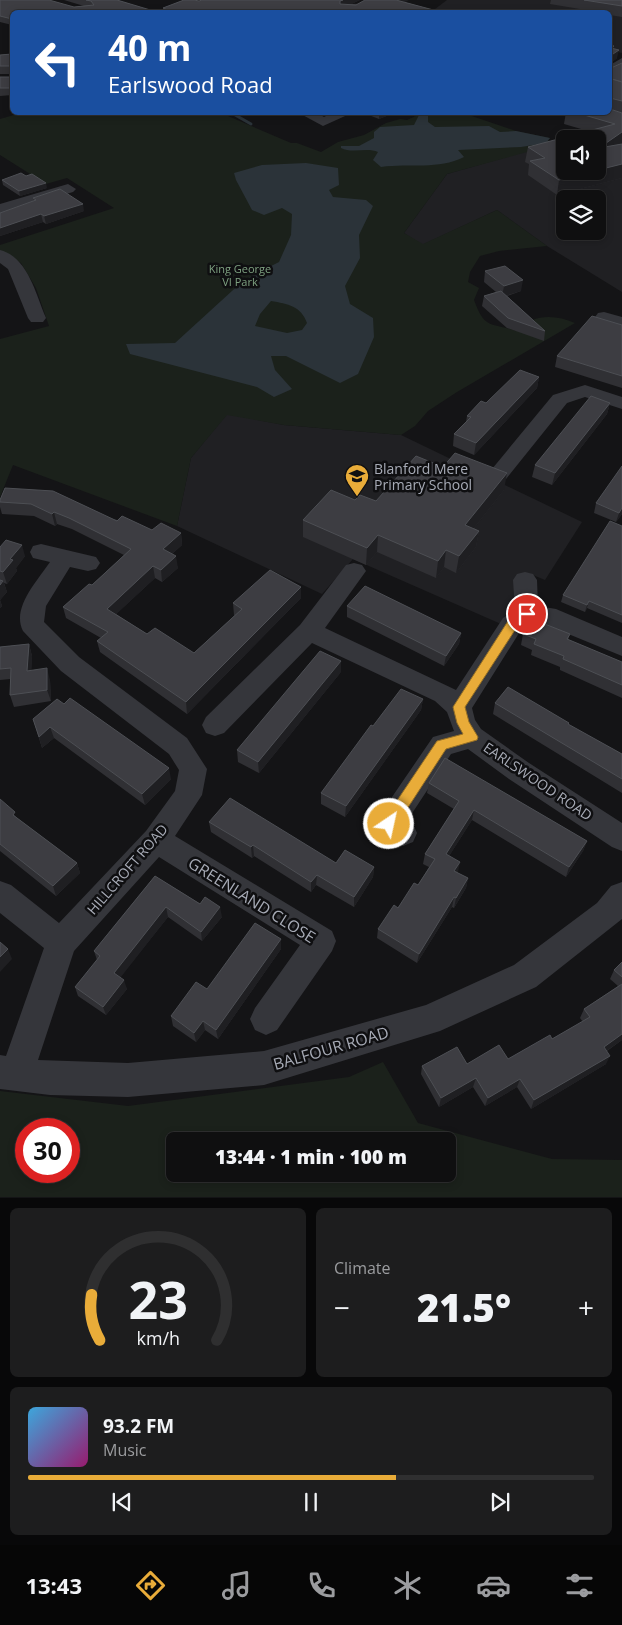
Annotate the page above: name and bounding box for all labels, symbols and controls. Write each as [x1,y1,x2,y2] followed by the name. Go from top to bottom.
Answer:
[108,24,191,71] text: 40 m
[25,30,90,95] icon: left
[108,69,273,99] text: Earlswood Road
[556,130,606,240] map controls
[556,130,606,180] button: sound
[556,190,606,240] button: layers
[209,261,271,289] park label: King George VI Park
[374,459,472,494] place label: Blanford Mere Primary School
[344,463,370,497] school or university icon: Blanford Mere Primary School
[506,593,548,635] pin
[513,600,541,628] icon: arrive
[480,738,596,824] street label: EARLSWOOD ROAD
[362,797,414,849] position arrow
[82,820,172,918] street label: HILLCROFT ROAD
[184,852,320,948] street label: GREENLAND CLOSE
[271,1021,391,1075] street label: BALFOUR ROAD
[15,1118,80,1183] speed limit sign: 30
[215,1144,407,1170] text: 13:44 · 1 min · 100 m
[334,1257,391,1279] text: Climate
[128,1263,188,1334] text: 23
[417,1281,511,1333] text: 21.5°
[334,1288,350,1326] text: −
[578,1288,594,1326] text: +
[136,1326,180,1350] text: km/h
[103,1413,174,1439] text: 93.2 FM
[103,1439,147,1461] text: Music
[108,1488,136,1516] icon: previous
[297,1488,325,1516] icon: pause
[486,1488,514,1516] icon: next
[133,1568,168,1603] icon: directions
[219,1568,254,1603] icon: music
[304,1568,339,1603] icon: phone
[390,1568,425,1603] icon: climate
[476,1568,511,1603] icon: car
[562,1568,597,1603] icon: filters
[25,1570,82,1600] text: 13:43

